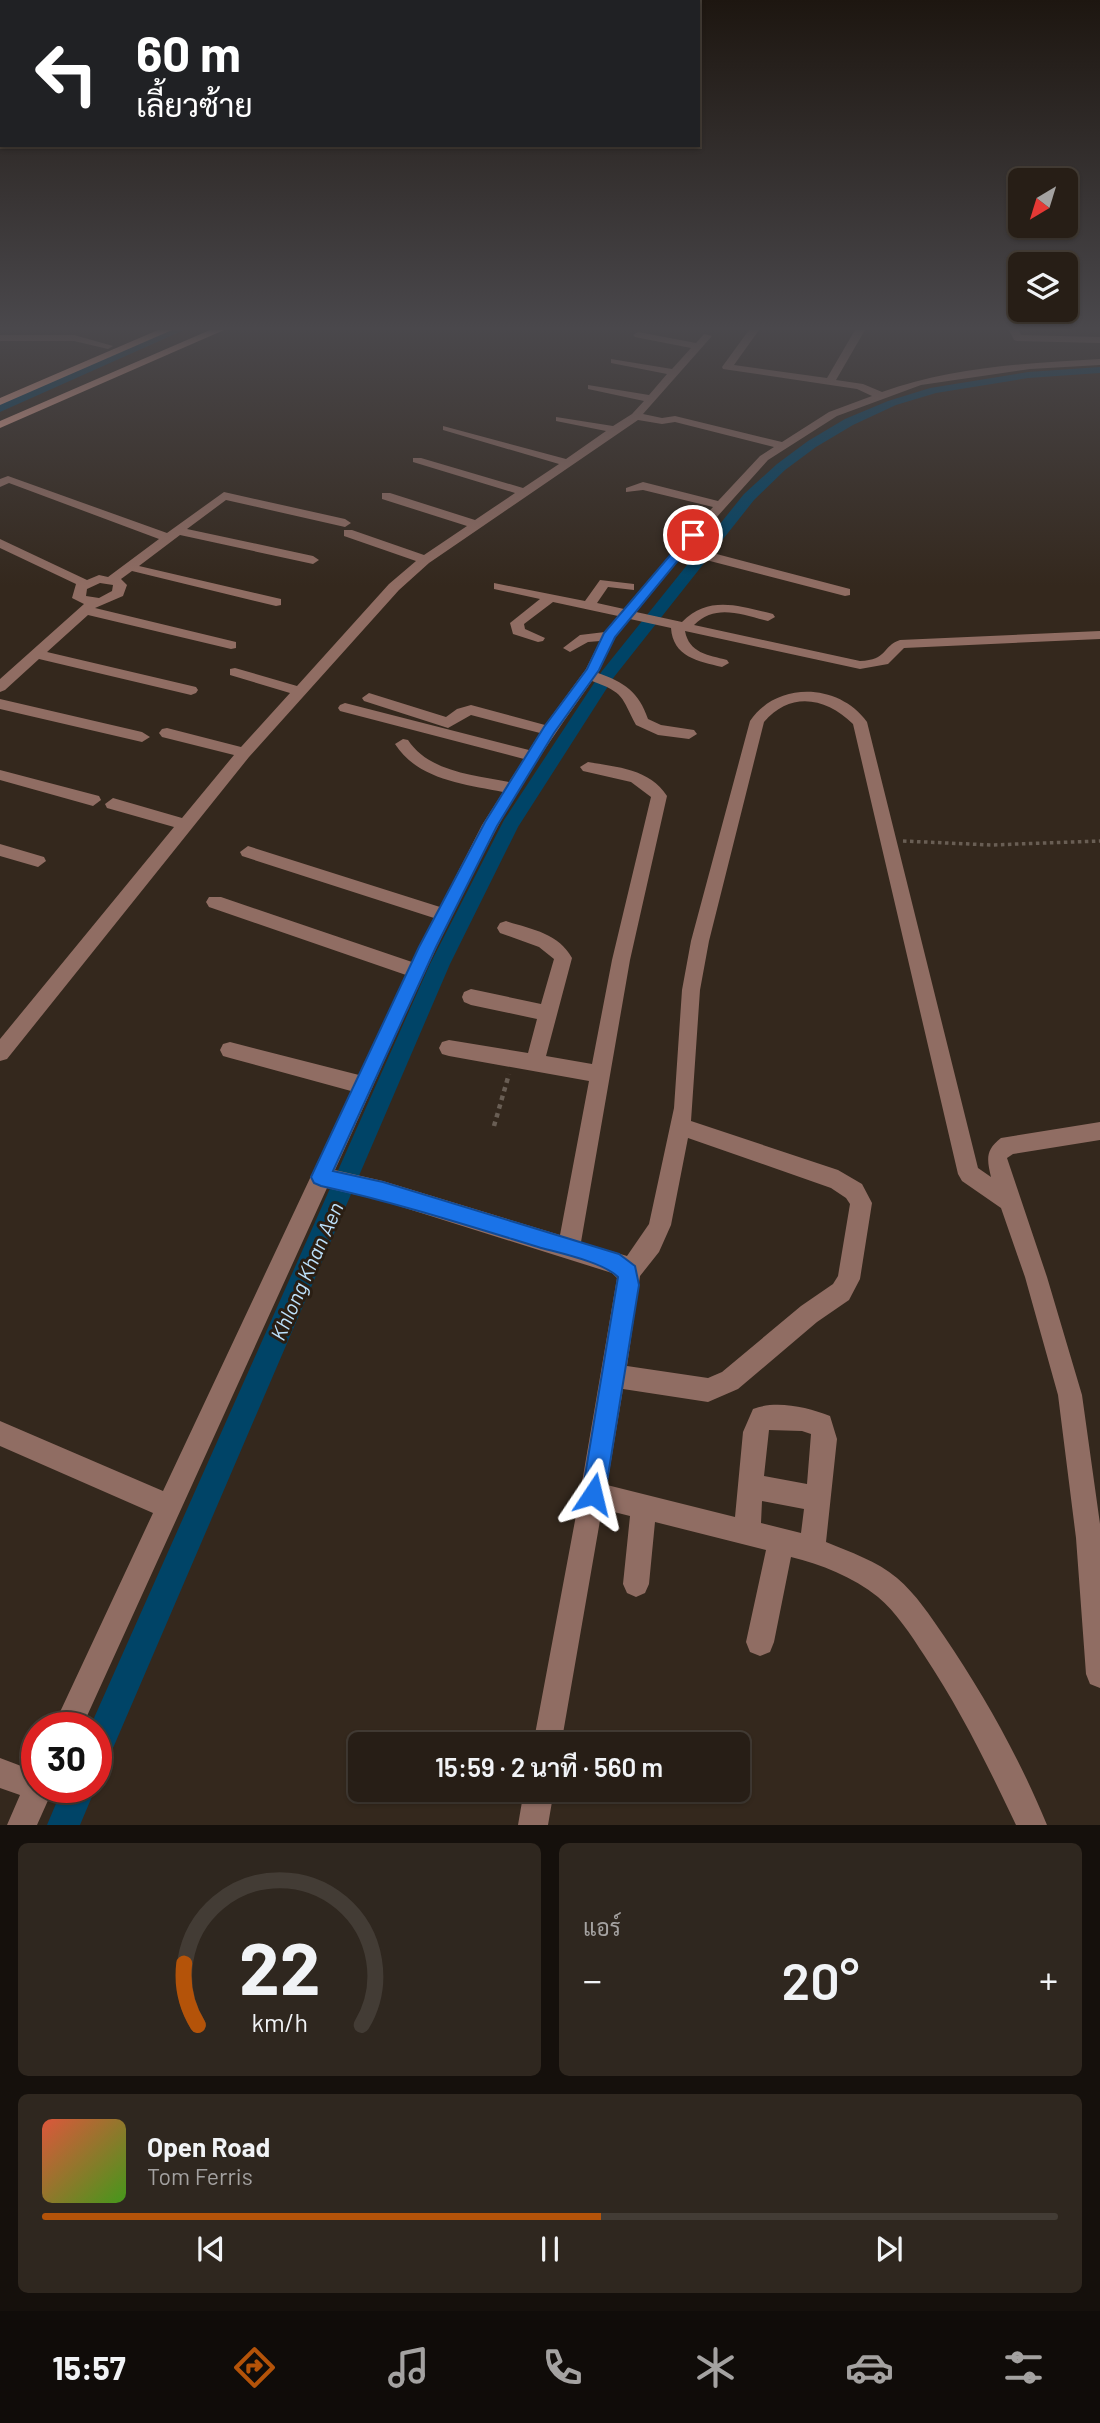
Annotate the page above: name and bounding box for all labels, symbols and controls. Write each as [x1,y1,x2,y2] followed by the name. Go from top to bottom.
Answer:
[136,23,241,82] text: 60 m
[21,28,112,119] icon: left
[136,85,253,123] text: เลี้ยวซ้าย
[1008,168,1078,238] north arrow
[1008,168,1078,322] map controls
[1008,252,1078,322] button: layers
[663,505,723,565] pin
[674,516,712,554] icon: arrive
[264,1198,348,1344] water label: Khlong Khan Aen
[556,1457,630,1531] position arrow
[21,1712,112,1803] speed limit sign: 30
[435,1751,663,1782] text: 15:59 · 2 นาที · 560 m
[583,1913,621,1941] text: แอร์
[239,1923,320,2011] text: 22
[782,1948,859,2010] text: 20°
[583,1956,602,2002] text: −
[1039,1956,1058,2002] text: +
[251,2007,308,2037] text: km/h
[147,2131,270,2162] text: Open Road
[147,2162,253,2190] text: Tom Ferris
[192,2230,230,2268] icon: previous
[531,2230,569,2268] icon: pause
[870,2230,908,2268] icon: next
[230,2343,279,2392] icon: directions
[384,2343,433,2392] icon: music
[538,2343,587,2392] icon: phone
[691,2343,740,2392] icon: climate
[845,2343,894,2392] icon: car
[999,2343,1048,2392] icon: filters
[52,2348,126,2386] text: 15:57

